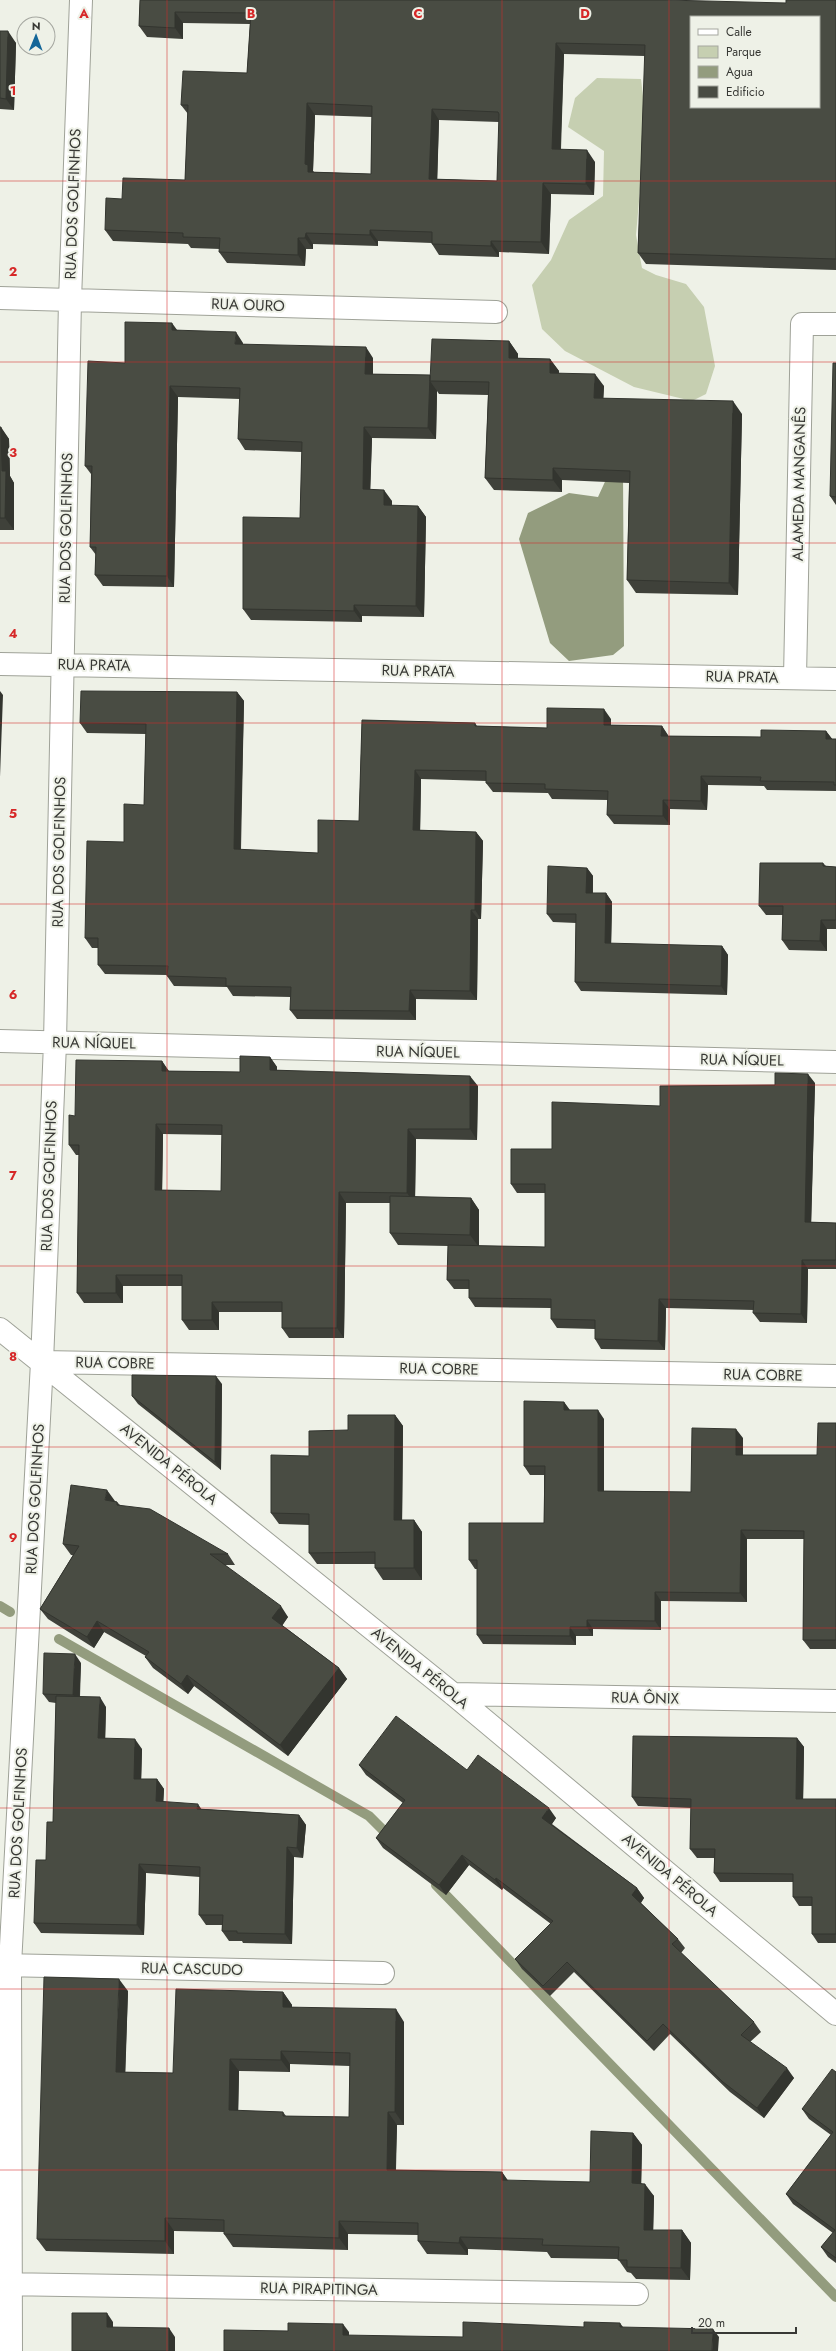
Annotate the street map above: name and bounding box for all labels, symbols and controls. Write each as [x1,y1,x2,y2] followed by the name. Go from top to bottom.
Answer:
[78,4,89,23] text: A
[247,4,256,23] text: B
[413,4,423,23] text: C
[580,4,590,23] text: D
[16,16,56,56] north arrow
[690,16,820,108] legend
[32,18,41,34] text: N
[726,23,752,41] text: Calle
[726,43,761,61] text: Parque
[726,63,753,81] text: Agua
[10,81,16,100] text: 1
[726,83,765,101] text: Edificio
[59,128,87,280] street label: RUA DOS GOLFINHOS
[9,262,17,281] text: 2
[211,293,285,317] street label: RUA OURO
[787,407,811,561] street label: ALAMEDA MANGANÊS
[9,443,17,462] text: 3
[54,452,78,604] street label: RUA DOS GOLFINHOS
[8,624,18,643] text: 4
[57,653,131,677] street label: RUA PRATA
[381,659,455,683] street label: RUA PRATA
[705,665,779,689] street label: RUA PRATA
[47,776,71,928] street label: RUA DOS GOLFINHOS
[9,804,17,823] text: 5
[9,985,18,1004] text: 6
[52,1031,136,1055] street label: RUA NÍQUEL
[376,1040,460,1064] street label: RUA NÍQUEL
[700,1048,784,1072] street label: RUA NÍQUEL
[35,1100,63,1252] street label: RUA DOS GOLFINHOS
[9,1166,17,1185] text: 7
[9,1347,17,1366] text: 8
[75,1351,155,1375] street label: RUA COBRE
[399,1357,479,1381] street label: RUA COBRE
[723,1363,803,1387] street label: RUA COBRE
[116,1418,223,1510] street label: AVENIDA PÉROLA
[20,1423,50,1575] street label: RUA DOS GOLFINHOS
[9,1528,18,1547] text: 9
[367,1622,474,1714] street label: AVENIDA PÉROLA
[611,1686,680,1710] street label: RUA ÔNIX
[3,1747,33,1899] street label: RUA DOS GOLFINHOS
[617,1828,723,1922] street label: AVENIDA PÉROLA
[141,1957,243,1981] street label: RUA CASCUDO
[260,2277,378,2301] street label: RUA PIRAPITINGA
[692,2309,796,2335] scale bar
[698,2314,725,2332] text: 20 m

